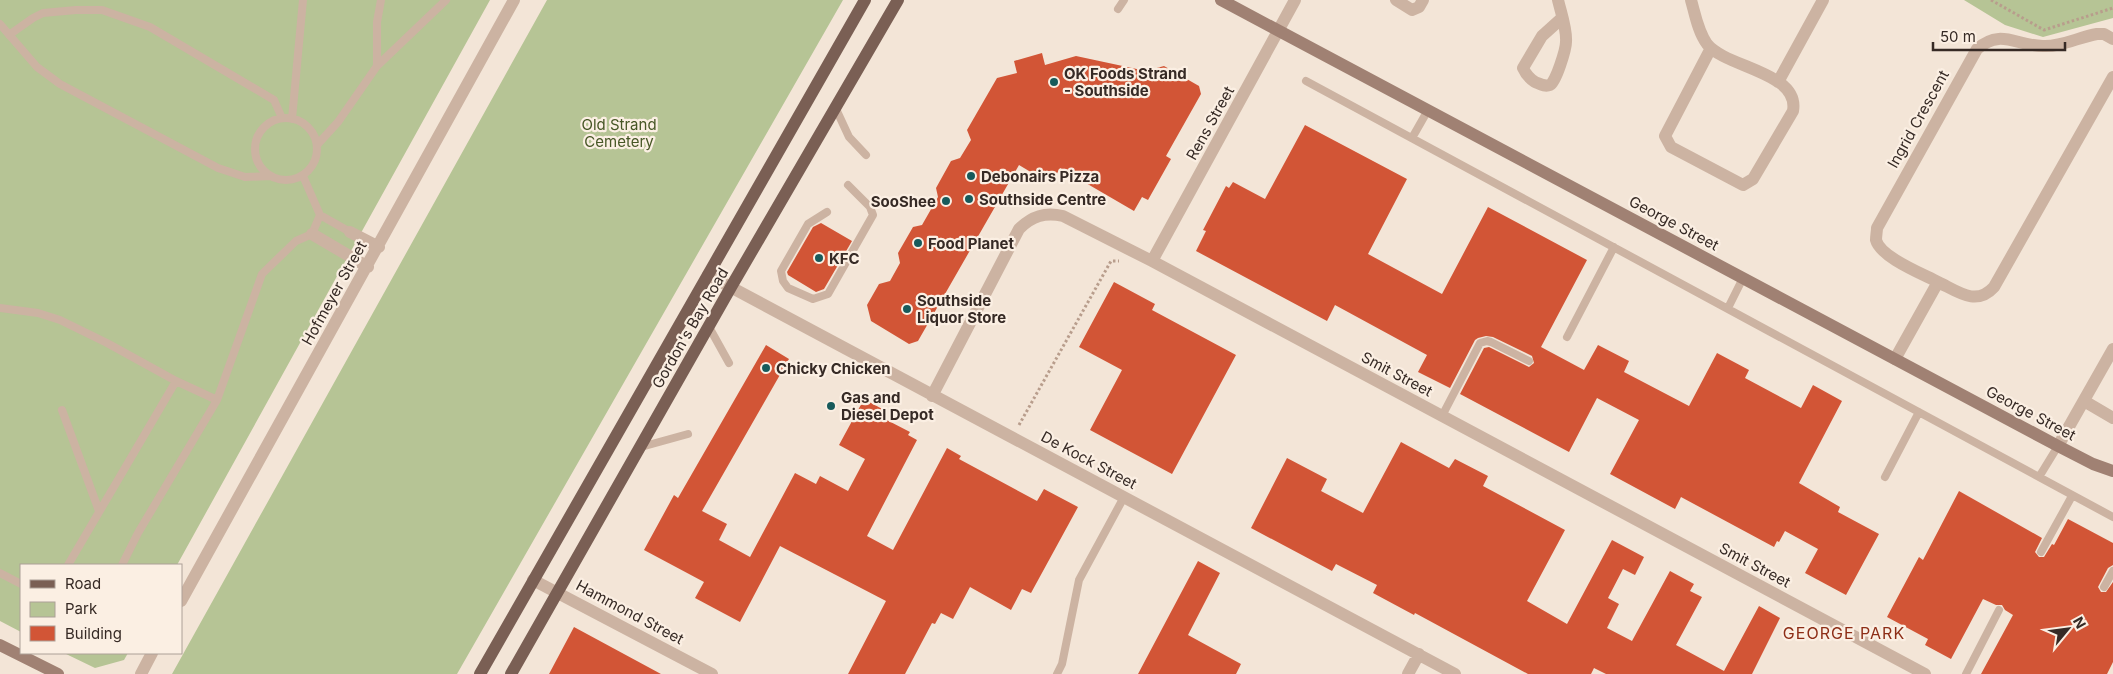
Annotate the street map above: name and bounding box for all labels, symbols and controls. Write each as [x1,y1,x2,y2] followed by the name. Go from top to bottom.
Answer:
[1933,20,2066,52] scale bar
[1940,27,1976,46] text: 50 m
[1064,64,1187,100] place label: OK Foods Strand - Southside
[1883,67,1953,171] street label: Ingrid Crescent
[1048,76,1060,88] marker: OK Foods Strand - Southside
[1182,83,1238,163] street label: Rens Street
[581,115,657,151] park label: Old Strand Cemetery
[981,167,1099,186] place label: Debonairs Pizza
[965,170,977,182] marker: Debonairs Pizza
[979,190,1106,209] place label: Southside Centre
[1626,191,1722,255] street label: George Street
[871,192,936,211] place label: SooShee
[963,193,975,205] marker: Southside Centre
[940,195,952,207] marker: SooShee
[928,234,1015,253] place label: Food Planet
[297,237,371,348] street label: Hofmeyer Street
[912,237,924,249] marker: Food Planet
[829,249,860,268] place label: KFC
[813,252,825,264] marker: KFC
[648,264,732,392] street label: Gordon's Bay Road
[917,291,1006,327] place label: Southside Liquor Store
[901,303,913,315] marker: Southside Liquor Store
[1358,347,1436,401] street label: Smit Street
[776,359,891,378] place label: Chicky Chicken
[760,362,772,374] marker: Chicky Chicken
[1983,381,2079,445] street label: George Street
[841,388,934,424] place label: Gas and Diesel Depot
[825,400,837,412] marker: Gas and Diesel Depot
[1038,427,1140,493] street label: De Kock Street
[1716,538,1794,592] street label: Smit Street
[20,564,182,654] legend
[65,574,101,593] text: Road
[573,576,687,648] street label: Hammond Street
[65,599,98,618] text: Park
[2043,604,2093,654] north arrow
[2070,614,2090,631] text: N
[1783,623,1905,643] district label: GEORGE PARK
[65,624,122,643] text: Building

